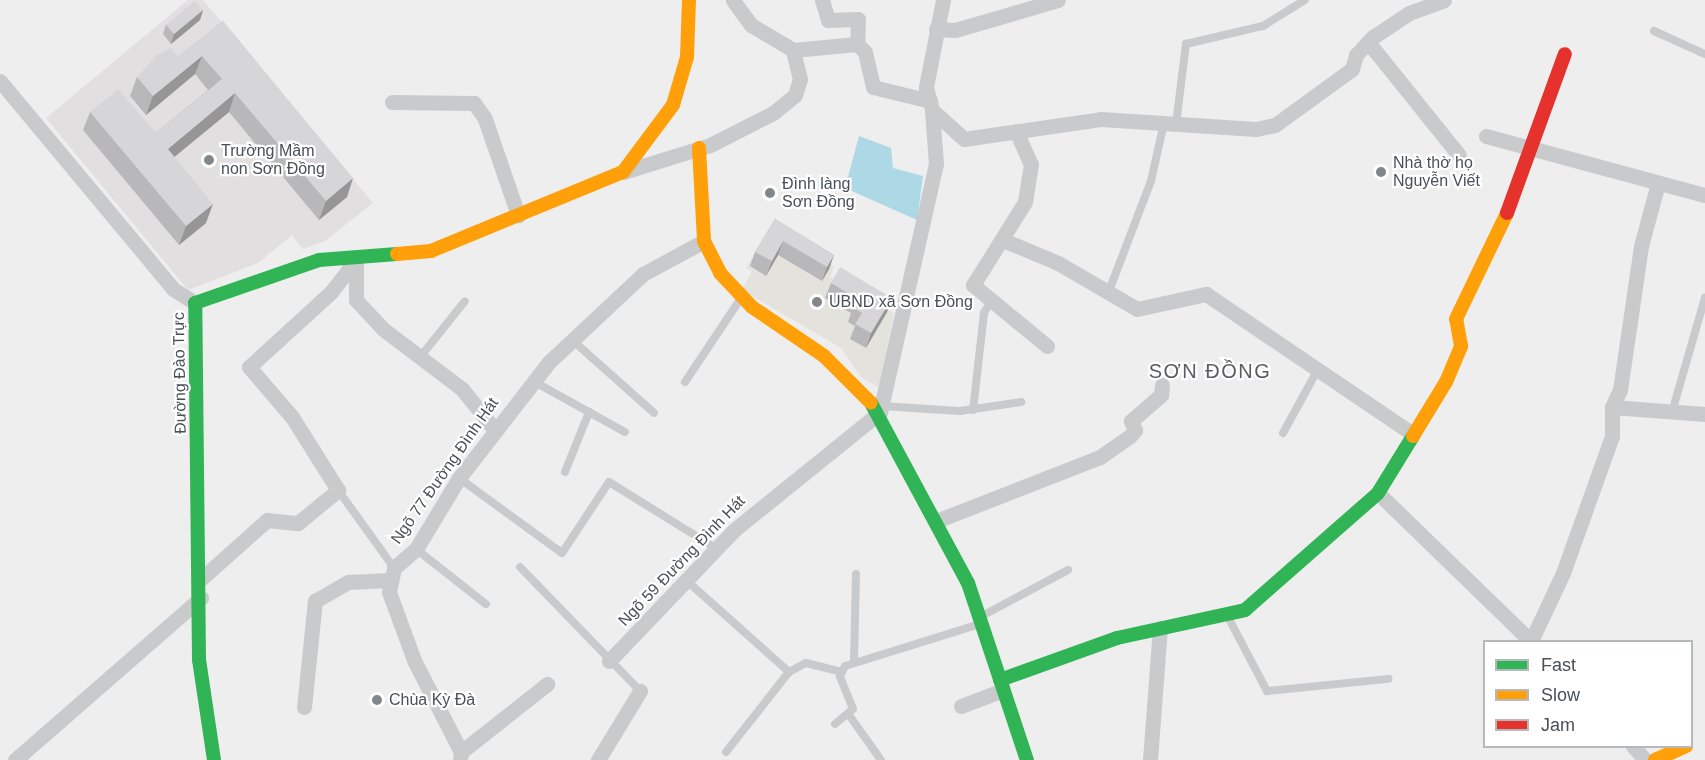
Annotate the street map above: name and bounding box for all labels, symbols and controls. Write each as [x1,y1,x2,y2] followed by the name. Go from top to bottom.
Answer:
[221,141,325,179] place label: Trường Mầm non Sơn Đồng
[202,153,216,167] marker: Trường Mầm non Sơn Đồng
[1393,153,1480,191] place label: Nhà thờ họ Nguyễn Viết
[1374,165,1388,179] marker: Nhà thờ họ Nguyễn Viết
[782,174,855,212] place label: Đình làng Sơn Đồng
[763,186,777,200] marker: Đình làng Sơn Đồng
[829,292,973,312] place label: UBND xã Sơn Đồng
[810,295,824,309] marker: UBND xã Sơn Đồng
[169,312,191,434] street label: Đường Đào Trực
[1149,359,1271,383] district label: SƠN ĐỒNG
[387,394,503,548] street label: Ngõ 77 Đường Đình Hát
[615,492,749,630] street label: Ngõ 59 Đường Đình Hát
[1483,640,1693,748] legend
[1541,655,1576,675] text: Fast
[1541,685,1580,705] text: Slow
[389,690,475,710] place label: Chùa Kỳ Đà
[370,693,384,707] marker: Chùa Kỳ Đà
[1541,715,1575,735] text: Jam

